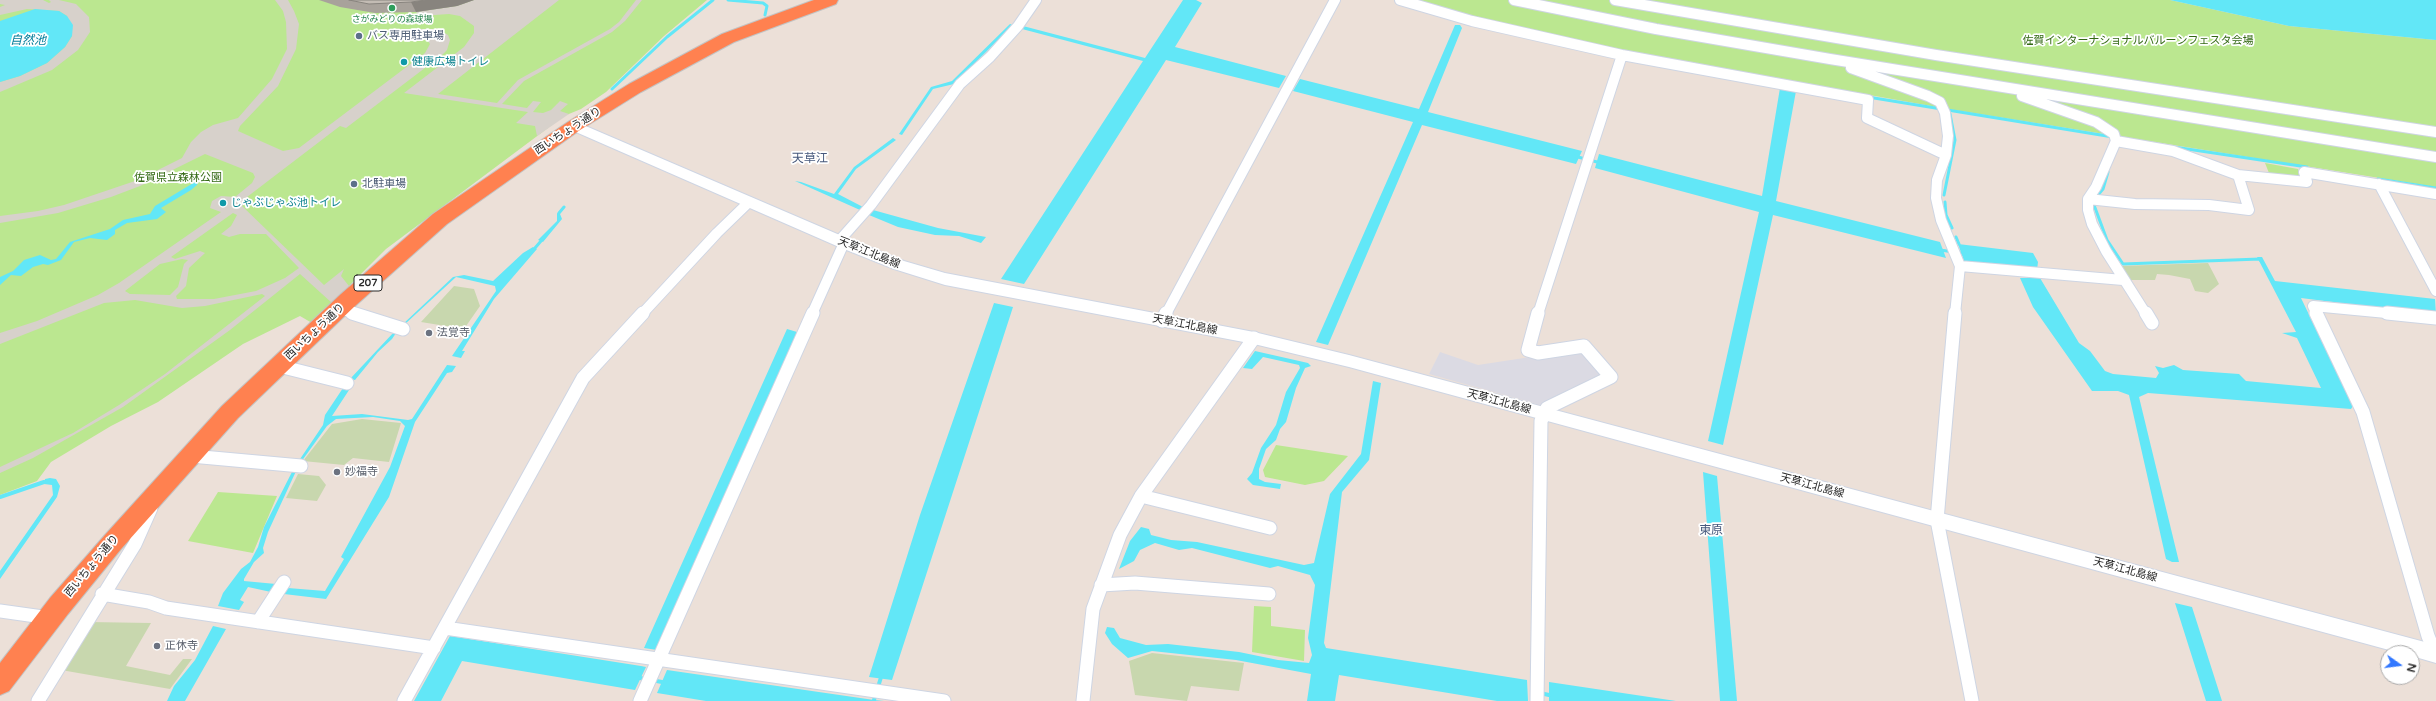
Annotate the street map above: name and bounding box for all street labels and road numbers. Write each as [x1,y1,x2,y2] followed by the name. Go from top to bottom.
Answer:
[532,104,604,158] street label: 西いちょう通り
[836,235,902,271] street label: 天草江北島線
[354,275,382,291] road number: 207
[282,301,348,363] street label: 西いちょう通り
[1151,312,1219,338] street label: 天草江北島線
[1465,387,1533,417] street label: 天草江北島線
[1778,471,1846,501] street label: 天草江北島線
[62,532,122,600] street label: 西いちょう通り
[2091,555,2159,585] street label: 天草江北島線

